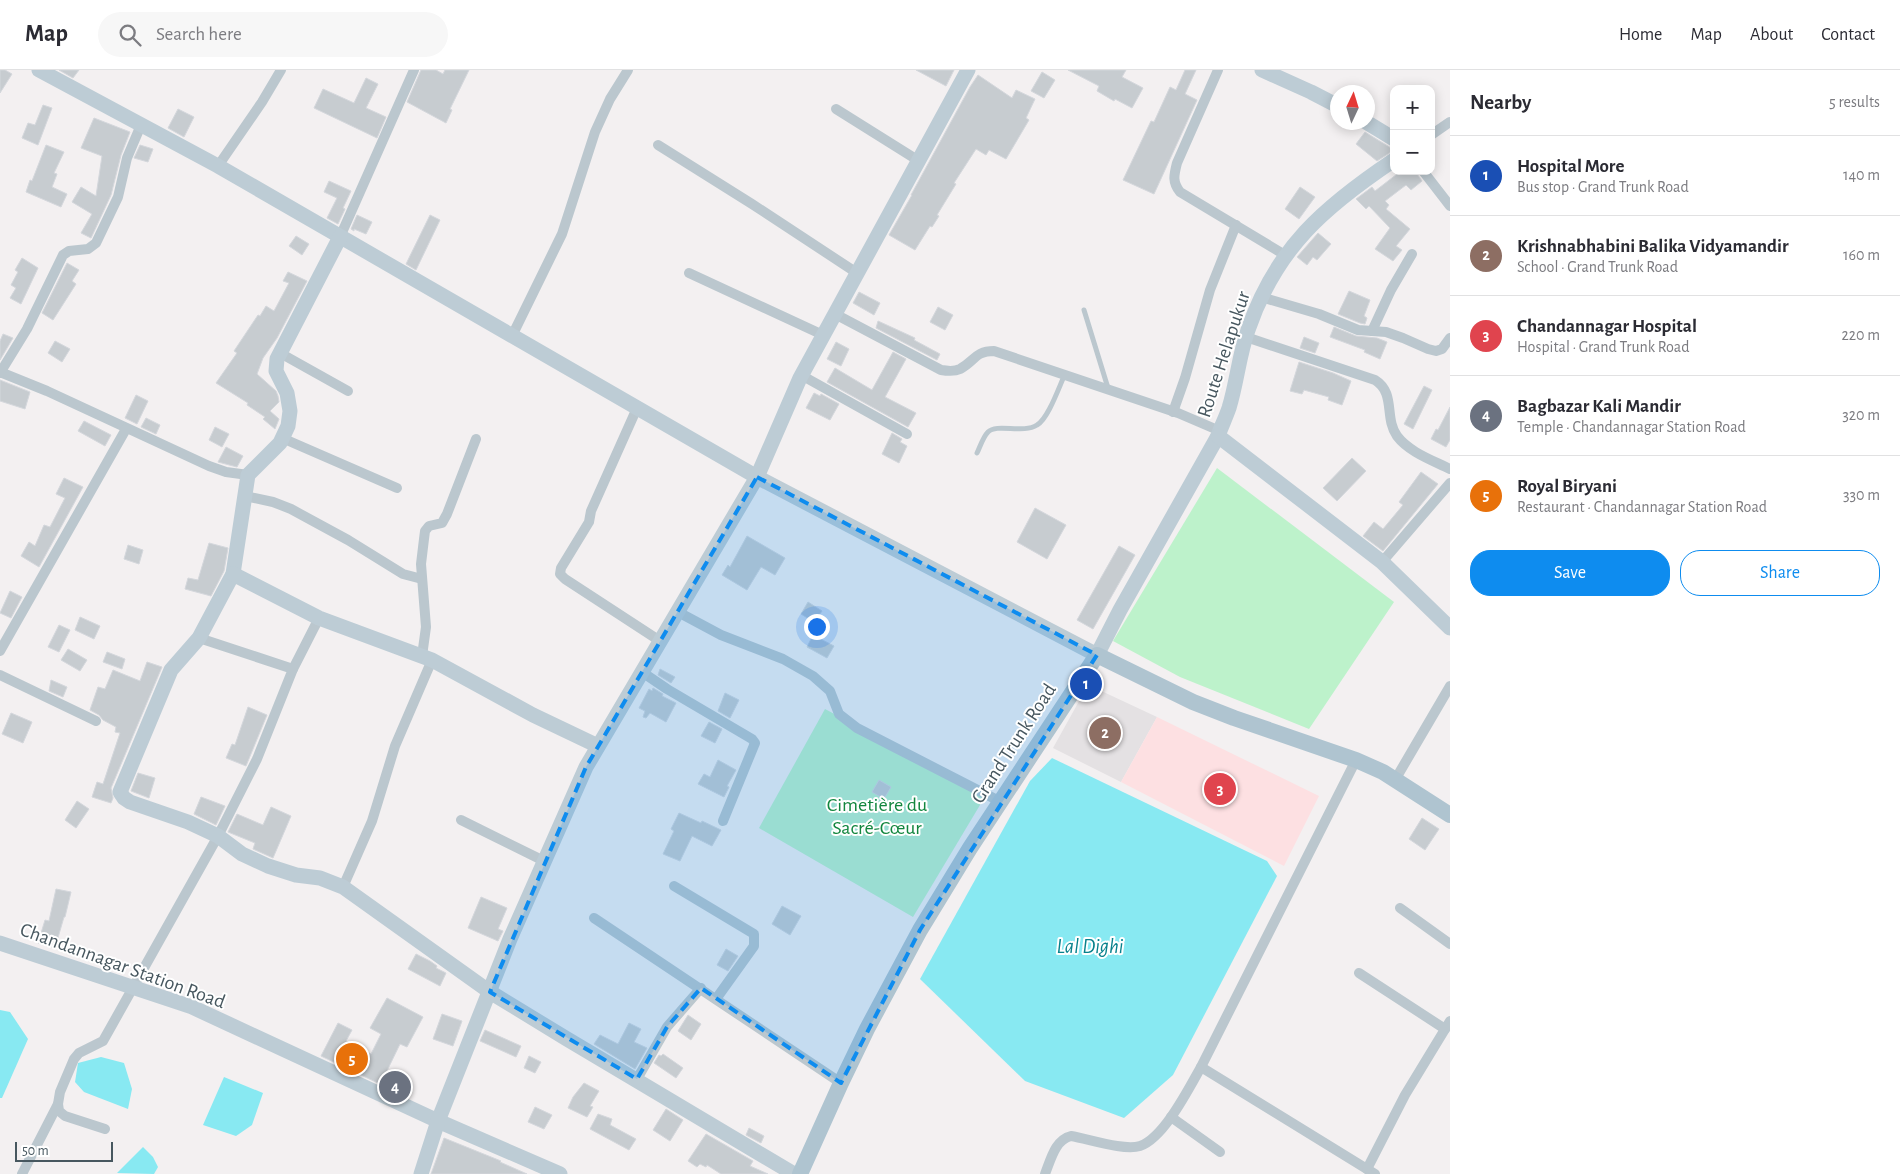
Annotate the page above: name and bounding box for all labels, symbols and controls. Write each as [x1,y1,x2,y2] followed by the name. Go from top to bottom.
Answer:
[98,12,448,57] search box
[116,21,144,49] icon: search
[25,22,68,46] text: Map
[156,25,242,44] text: Search here
[1619,26,1662,44] text: Home
[1690,26,1722,44] text: Map
[1750,26,1793,44] text: About
[1821,26,1875,44] text: Contact
[1330,85,1375,130] north arrow
[1390,85,1435,175] map controls
[1390,85,1435,130] button: +
[1470,92,1531,113] text: Nearby
[1829,94,1880,110] text: 5 results
[1390,130,1435,175] button: −
[1517,157,1624,176] text: Hospital More
[1483,167,1489,183] text: 1
[1843,167,1880,183] text: 140 m
[1517,179,1689,195] text: Bus stop · Grand Trunk Road
[1517,237,1789,256] text: Krishnabhabini Balika Vidyamandir
[1482,247,1490,263] text: 2
[1843,247,1880,263] text: 160 m
[1517,259,1678,275] text: School · Grand Trunk Road
[1194,288,1254,420] street label: Route Helapukur
[1517,317,1697,336] text: Chandannagar Hospital
[1483,327,1489,343] text: 3
[1842,327,1880,343] text: 220 m
[1517,339,1690,355] text: Hospital · Grand Trunk Road
[1517,397,1681,416] text: Bagbazar Kali Mandir
[1482,407,1490,423] text: 4
[1842,407,1880,423] text: 320 m
[1517,419,1746,435] text: Temple · Chandannagar Station Road
[1517,477,1617,496] text: Royal Biryani
[1483,487,1489,503] text: 5
[1843,487,1880,503] text: 330 m
[1517,499,1767,515] text: Restaurant · Chandannagar Station Road
[1470,550,1670,596] button: Save
[1680,550,1880,596] button: Share
[804,614,830,640] your location
[1070,665,1102,703] pin: 1
[968,680,1060,807] street label: Grand Trunk Road
[1089,714,1121,752] pin: 2
[1204,770,1236,808] pin: 3
[827,795,927,838] park label: Cimetière du Sacré-Cœur
[17,919,228,1012] street label: Chandannagar Station Road
[1057,936,1124,957] water label: Lal Dighi
[336,1040,368,1078] pin: 5
[379,1068,411,1106] pin: 4
[15,1139,112,1162] scale bar
[22,1144,49,1158] text: 50 m

